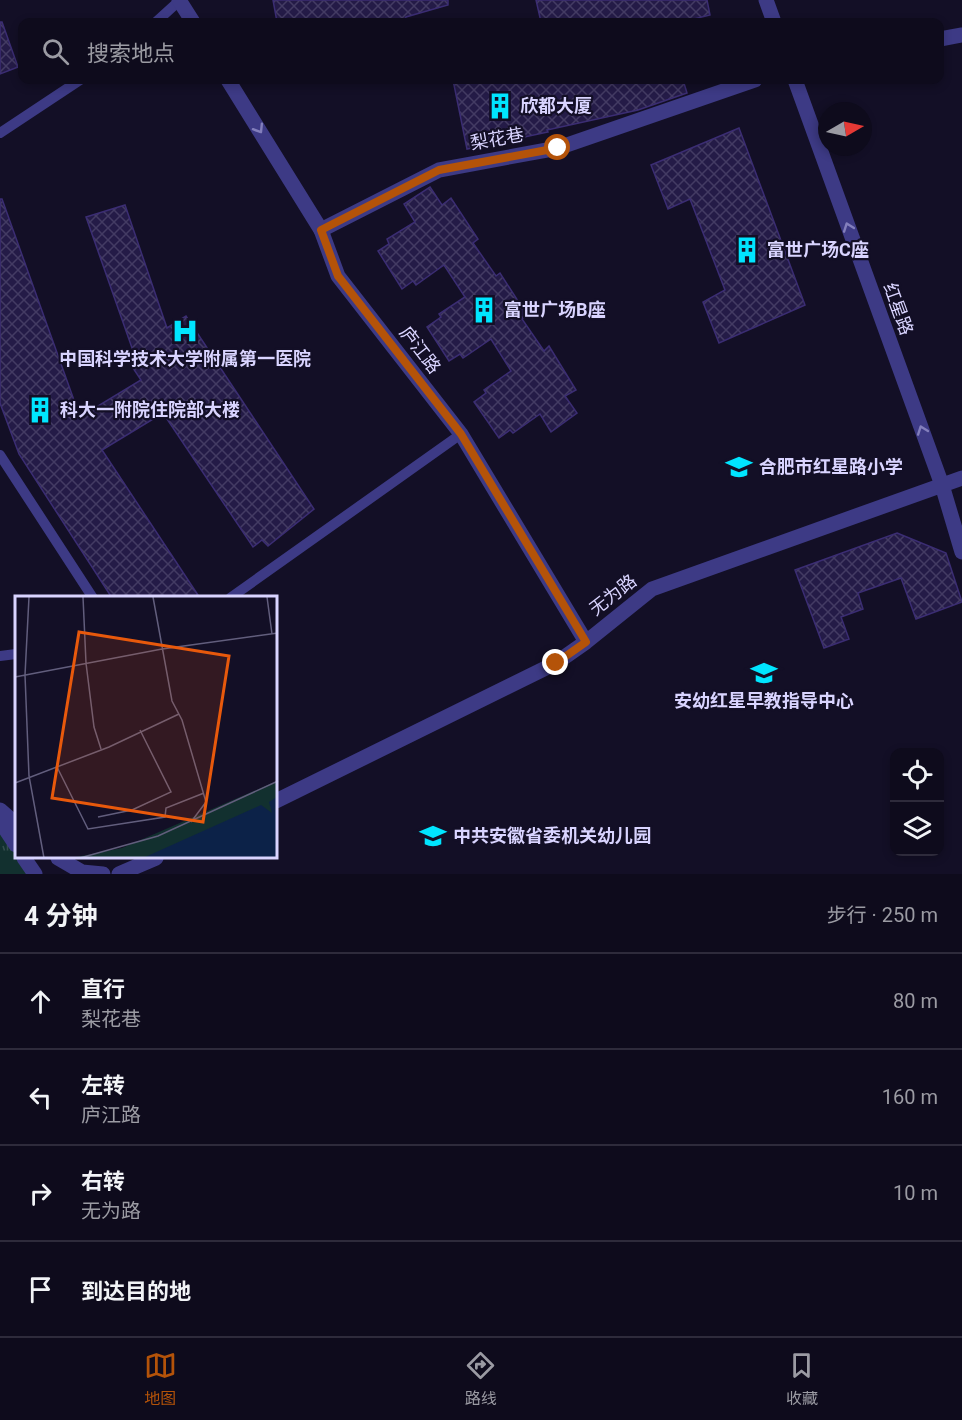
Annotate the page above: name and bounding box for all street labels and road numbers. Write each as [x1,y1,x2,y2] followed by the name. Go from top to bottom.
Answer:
[469,123,525,154] street label: 梨花巷
[879,280,918,338] street label: 红星路
[395,322,445,377] street label: 庐江路
[585,570,640,620] street label: 无为路

